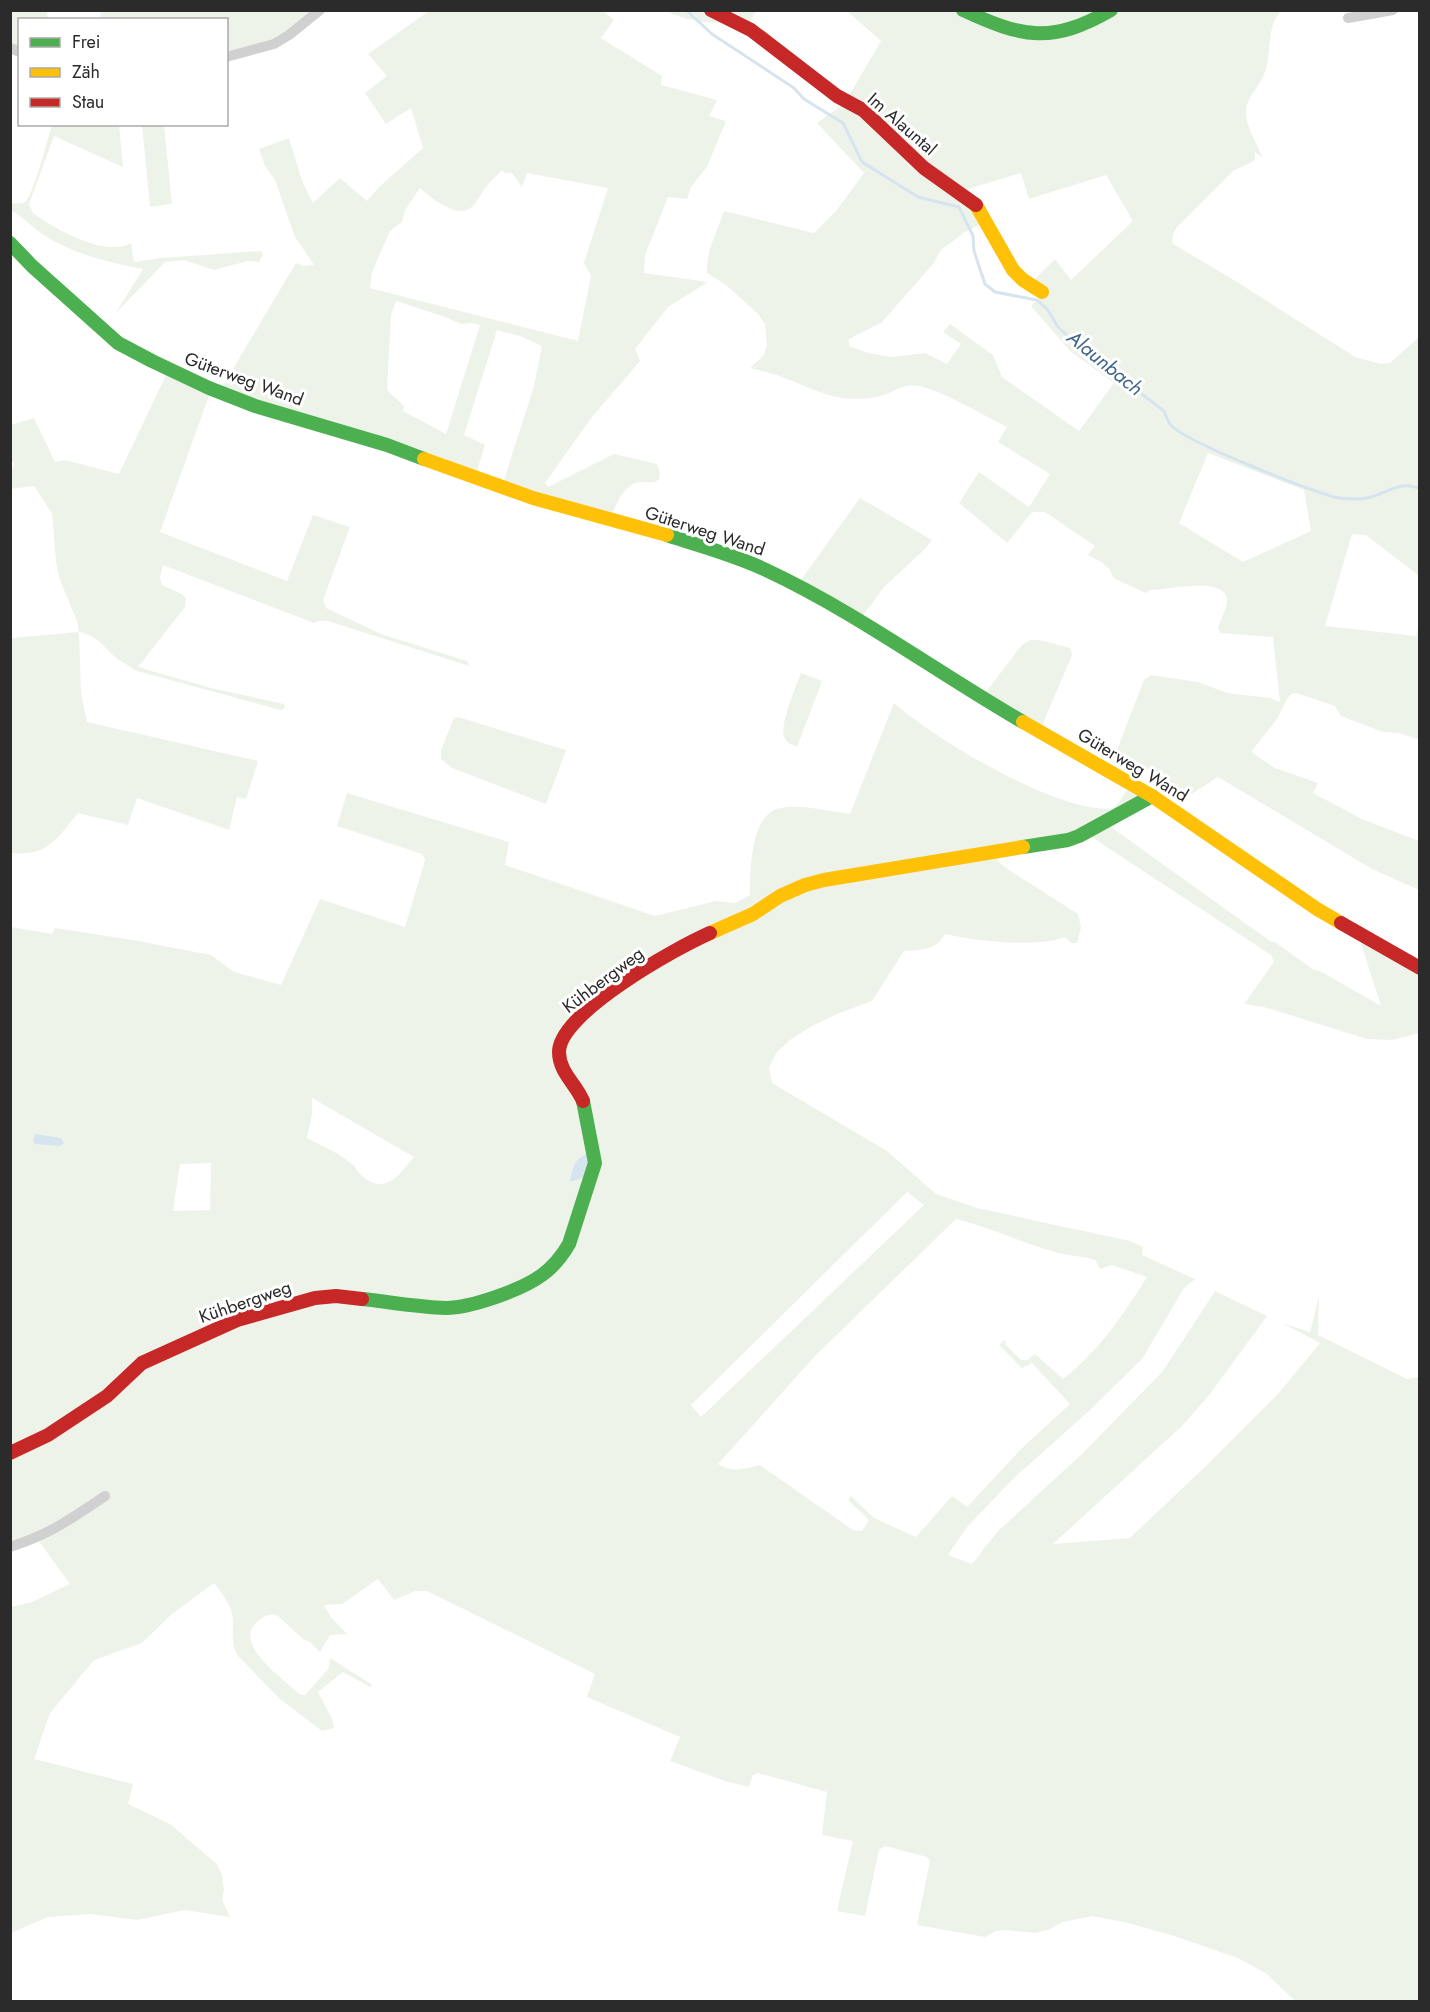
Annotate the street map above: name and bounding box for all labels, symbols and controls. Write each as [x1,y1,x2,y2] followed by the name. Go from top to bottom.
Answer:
[18,18,228,126] legend
[72,29,101,55] text: Frei
[72,59,100,85] text: Zäh
[862,86,942,162] street label: Im Alauntal
[72,89,104,115] text: Stau
[1060,323,1149,403] water label: Alaunbach
[181,345,307,413] street label: Güterweg Wand
[642,499,768,563] street label: Güterweg Wand
[1073,722,1193,808] street label: Güterweg Wand
[557,941,649,1019] street label: Kühbergweg
[195,1274,295,1330] street label: Kühbergweg

